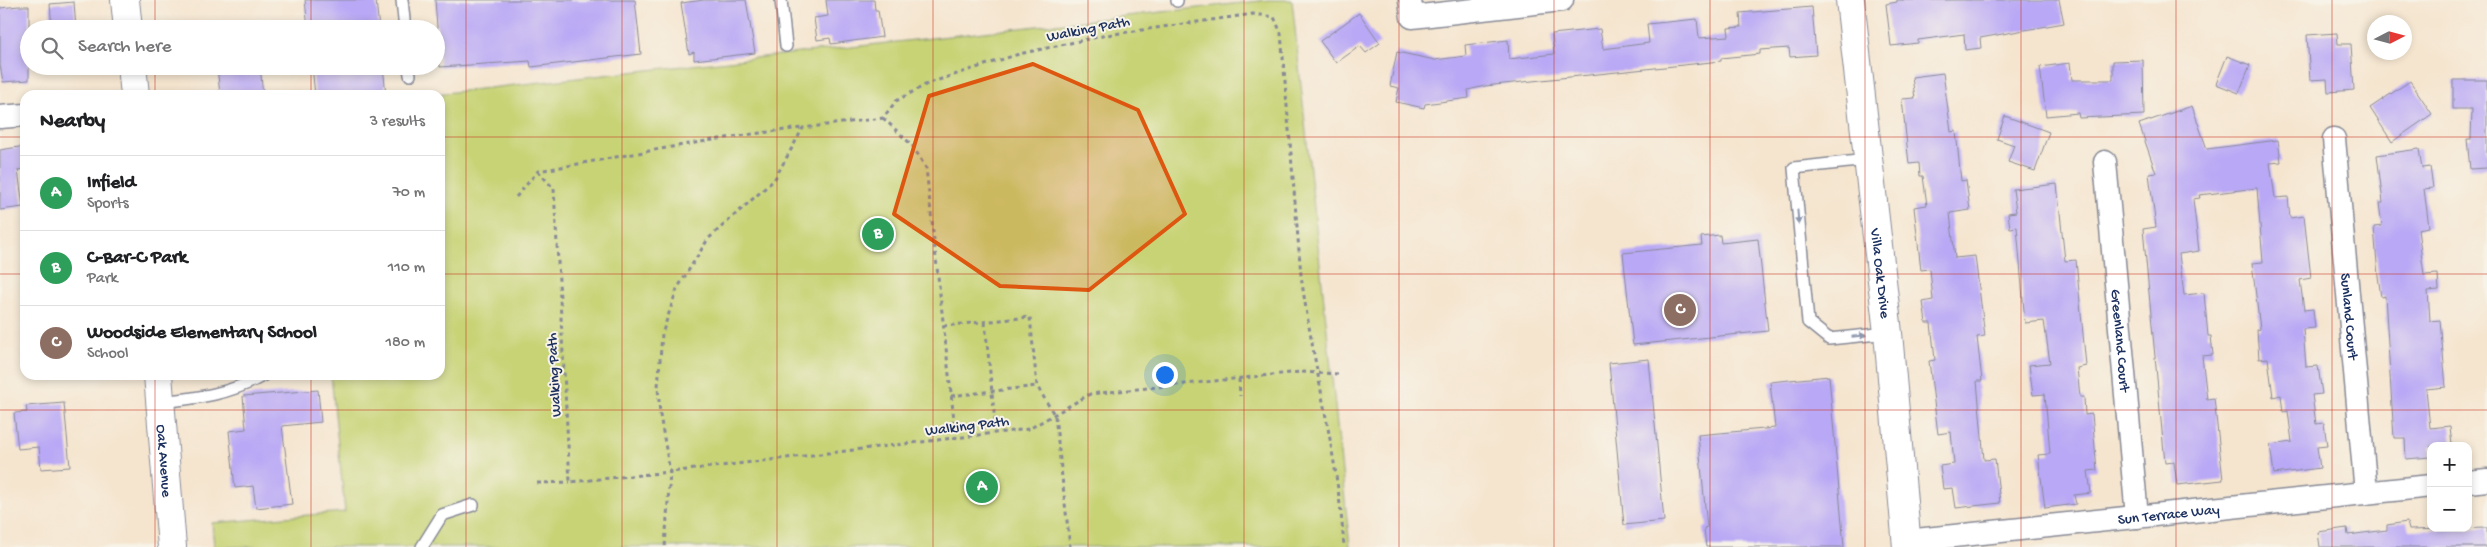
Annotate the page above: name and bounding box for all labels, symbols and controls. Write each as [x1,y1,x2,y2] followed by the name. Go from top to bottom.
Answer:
[1045,13,1131,47] street label: Walking Path
[2367,15,2412,60] north arrow
[20,20,445,75] search box
[38,34,66,62] icon: search
[78,36,172,59] text: Search here
[40,110,105,135] text: Nearby
[370,113,425,132] text: 3 results
[87,172,136,195] text: Infield
[51,184,61,203] text: A
[392,184,425,203] text: 70 m
[87,195,129,214] text: Sports
[1794,209,1802,225] one-way arrow
[862,215,894,253] pin: B
[1865,226,1893,320] street label: Villa Oak Drive
[87,247,187,270] text: C-Bar-C Park
[52,259,60,278] text: B
[388,259,425,278] text: 110 m
[87,270,118,289] text: Park
[2335,272,2361,362] street label: Sunland Court
[2105,288,2133,394] street label: Greenland Court
[1664,291,1696,329] pin: C
[87,322,317,345] text: Woodside Elementary School
[544,332,566,417] street label: Walking Path
[1851,332,1867,340] one-way arrow
[52,334,60,353] text: C
[386,334,425,353] text: 180 m
[87,345,129,364] text: School
[1152,362,1178,388] your location
[924,413,1010,441] street label: Walking Path
[151,424,175,498] street label: Oak Avenue
[2427,442,2472,532] map controls
[2427,442,2472,487] button: +
[966,468,998,506] pin: A
[2427,487,2472,532] button: −
[2117,501,2221,530] street label: Sun Terrace Way

